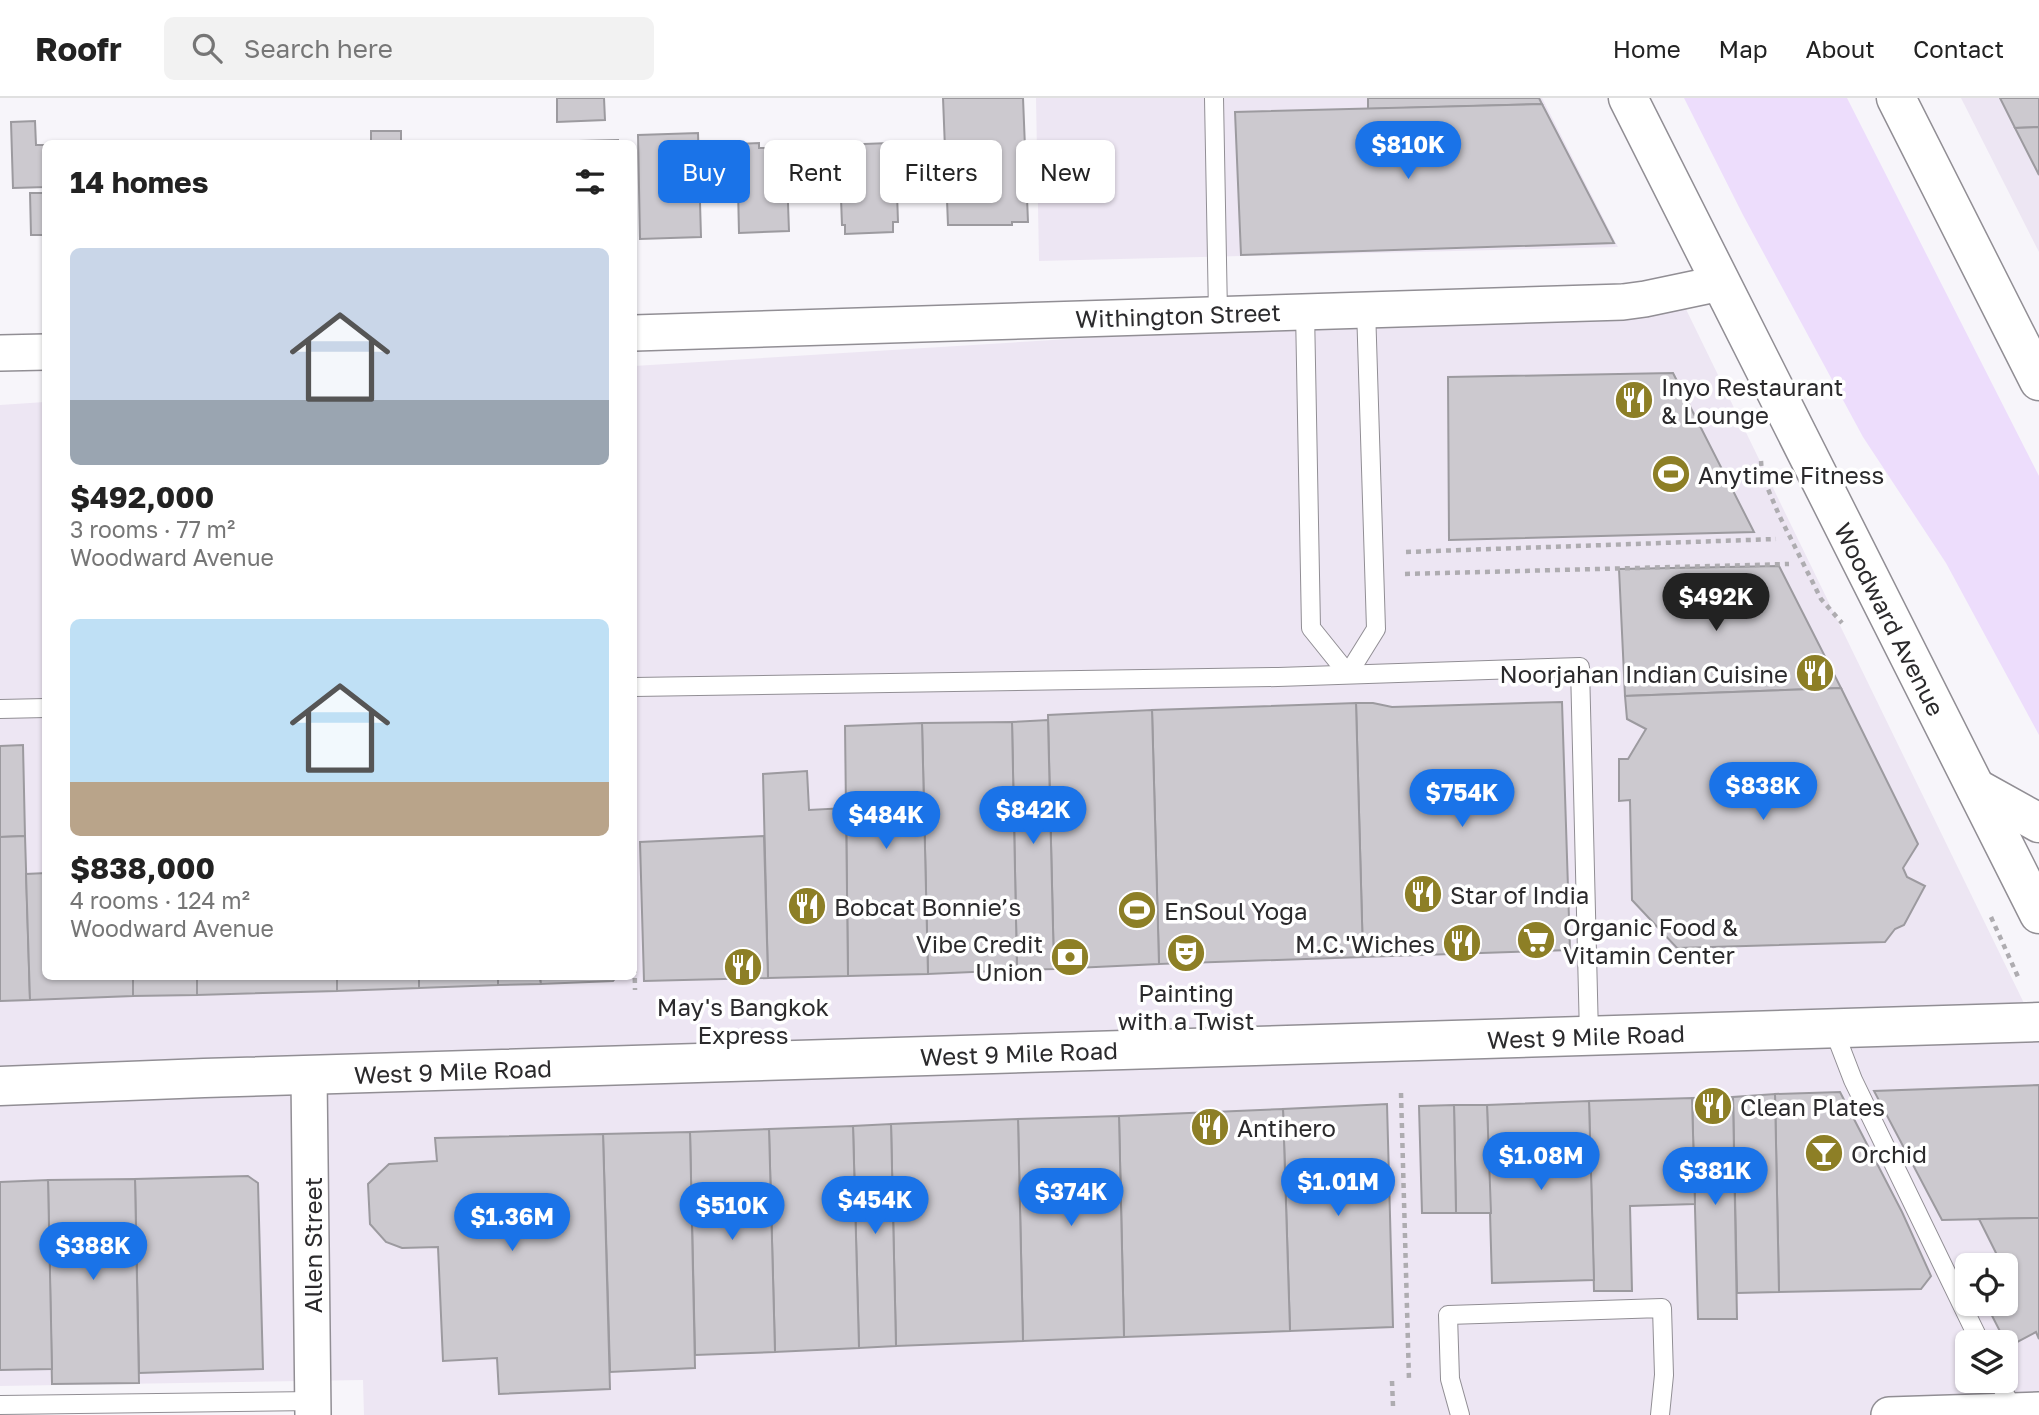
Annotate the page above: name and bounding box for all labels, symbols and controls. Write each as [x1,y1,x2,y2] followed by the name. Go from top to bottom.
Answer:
[164,17,654,80] search box
[35,29,122,68] text: Roofr
[188,29,226,67] icon: search
[244,33,393,64] text: Search here
[1613,34,1681,63] text: Home
[1719,34,1768,63] text: Map
[1806,34,1875,63] text: About
[1913,34,2004,63] text: Contact
[1359,122,1457,181] pin: $810K
[1371,130,1445,158] text: $810K
[658,140,750,203] chip: Buy
[764,140,866,203] chip: Rent
[880,140,1002,203] chip: Filters
[1016,140,1115,203] chip: New
[571,163,609,201] icon: filters
[70,164,209,200] text: 14 homes
[277,294,403,420] icon: home
[1075,297,1281,333] street label: Withington Street
[1661,372,1843,429] place label: Inyo Restaurant & Lounge
[1613,379,1655,421] restaurant icon: Inyo Restaurant & Lounge
[1650,453,1692,495] sports icon: Anytime Fitness
[1698,460,1884,489] place label: Anytime Fitness
[70,479,214,515] text: $492,000
[70,515,235,543] text: 3 rooms · 77 m²
[1829,518,1951,720] street label: Woodward Avenue
[70,543,274,571] text: Woodward Avenue
[1667,574,1765,633] pin: $492K
[1678,582,1754,610] text: $492K
[1794,652,1836,694] restaurant icon: Noorjahan Indian Cuisine
[1500,659,1788,688] place label: Noorjahan Indian Cuisine
[277,665,403,791] icon: home
[1714,762,1812,822] pin: $838K
[1413,770,1511,829] pin: $754K
[1725,771,1801,799] text: $838K
[1425,778,1499,806] text: $754K
[984,786,1082,846] pin: $842K
[837,792,935,851] pin: $484K
[995,795,1071,823] text: $842K
[848,800,924,828] text: $484K
[70,850,215,886] text: $838,000
[1402,873,1444,915] restaurant icon: Star of India
[1450,880,1589,909] place label: Star of India
[786,885,828,927] restaurant icon: Bobcat Bonnie’s
[70,886,250,914] text: 4 rooms · 124 m²
[1116,889,1158,931] sports icon: EnSoul Yoga
[834,892,1021,921] place label: Bobcat Bonnie’s
[1164,896,1308,925] place label: EnSoul Yoga
[1563,912,1738,969] place label: Organic Food & Vitamin Center
[70,914,274,942] text: Woodward Avenue
[1515,919,1557,961] supermarket icon: Organic Food & Vitamin Center
[1441,922,1483,964] restaurant icon: M.C.'Wiches
[916,929,1043,986] place label: Vibe Credit Union
[1295,929,1435,958] place label: M.C.'Wiches
[1165,932,1207,974] theatre icon: Painting with a Twist
[1049,936,1091,978] bank icon: Vibe Credit Union
[722,946,764,988] restaurant icon: May's Bangkok Express
[1118,978,1254,1035] place label: Painting with a Twist
[657,992,829,1049] place label: May's Bangkok Express
[1487,1018,1685,1054] street label: West 9 Mile Road
[920,1035,1118,1071] street label: West 9 Mile Road
[354,1053,552,1089] street label: West 9 Mile Road
[1692,1085,1734,1127] restaurant icon: Clean Plates
[1740,1092,1885,1121] place label: Clean Plates
[1189,1106,1231,1148] restaurant icon: Antihero
[1237,1113,1336,1142] place label: Antihero
[1484,1132,1598,1192] pin: $1.08M
[1803,1132,1845,1174] bar icon: Orchid
[1851,1139,1927,1168] place label: Orchid
[1499,1141,1583,1169] text: $1.08M
[1666,1148,1764,1207] pin: $381K
[1679,1156,1751,1184] text: $381K
[1281,1158,1395,1218] pin: $1.01M
[1297,1167,1379,1195] text: $1.01M
[1022,1168,1120,1228] pin: $374K
[826,1176,924,1236] pin: $454K
[298,1177,327,1313] street label: Allen Street
[1034,1177,1108,1205] text: $374K
[683,1182,781,1242] pin: $510K
[838,1185,912,1213] text: $454K
[696,1191,768,1219] text: $510K
[455,1194,569,1253] pin: $1.36M
[470,1202,554,1230] text: $1.36M
[44,1222,142,1282] pin: $388K
[55,1231,131,1259] text: $388K
[1955,1253,2018,1393] map controls
[1955,1253,2018,1316] button: locate
[1955,1330,2018,1393] button: layers

